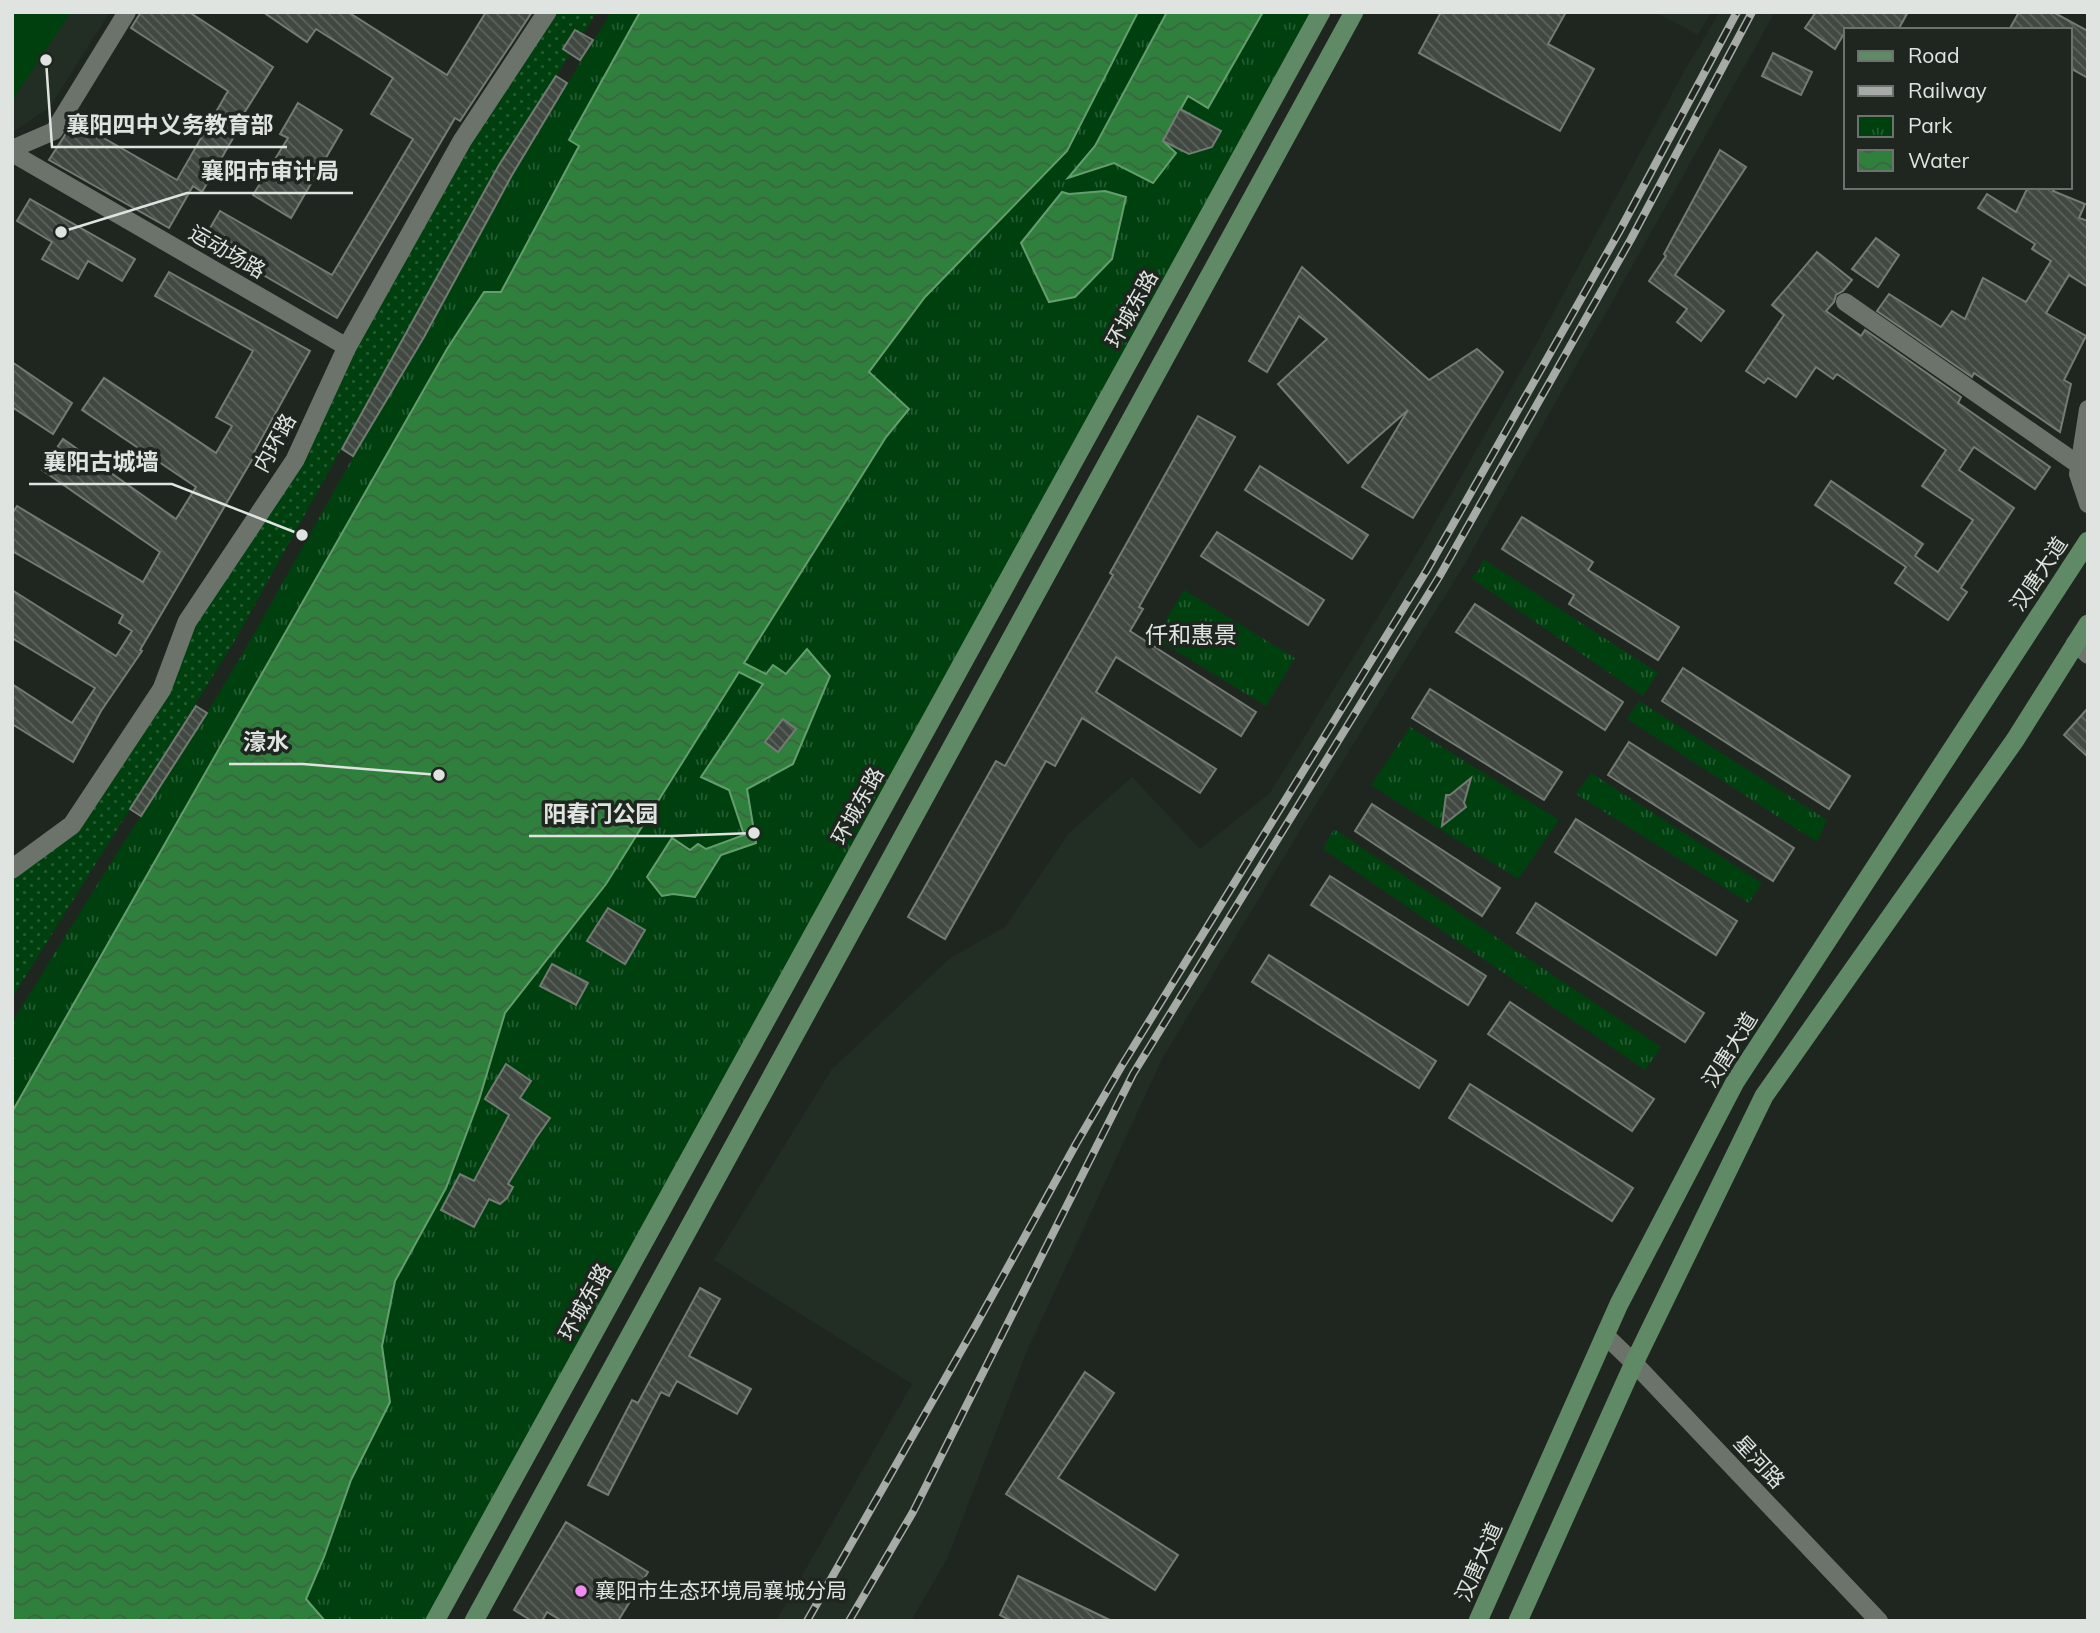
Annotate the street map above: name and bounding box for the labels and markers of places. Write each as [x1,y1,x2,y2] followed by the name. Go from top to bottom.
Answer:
[52,103,287,147] callout: 襄阳四中义务教育部
[187,149,353,193] callout: 襄阳市审计局
[29,440,172,484] callout: 襄阳古城墙
[229,720,303,764] callout: 濠水
[529,792,672,836] callout: 阳春门公园
[595,1577,847,1603] place label: 襄阳市生态环境局襄城分局
[573,1583,589,1599] marker: 襄阳市生态环境局襄城分局

